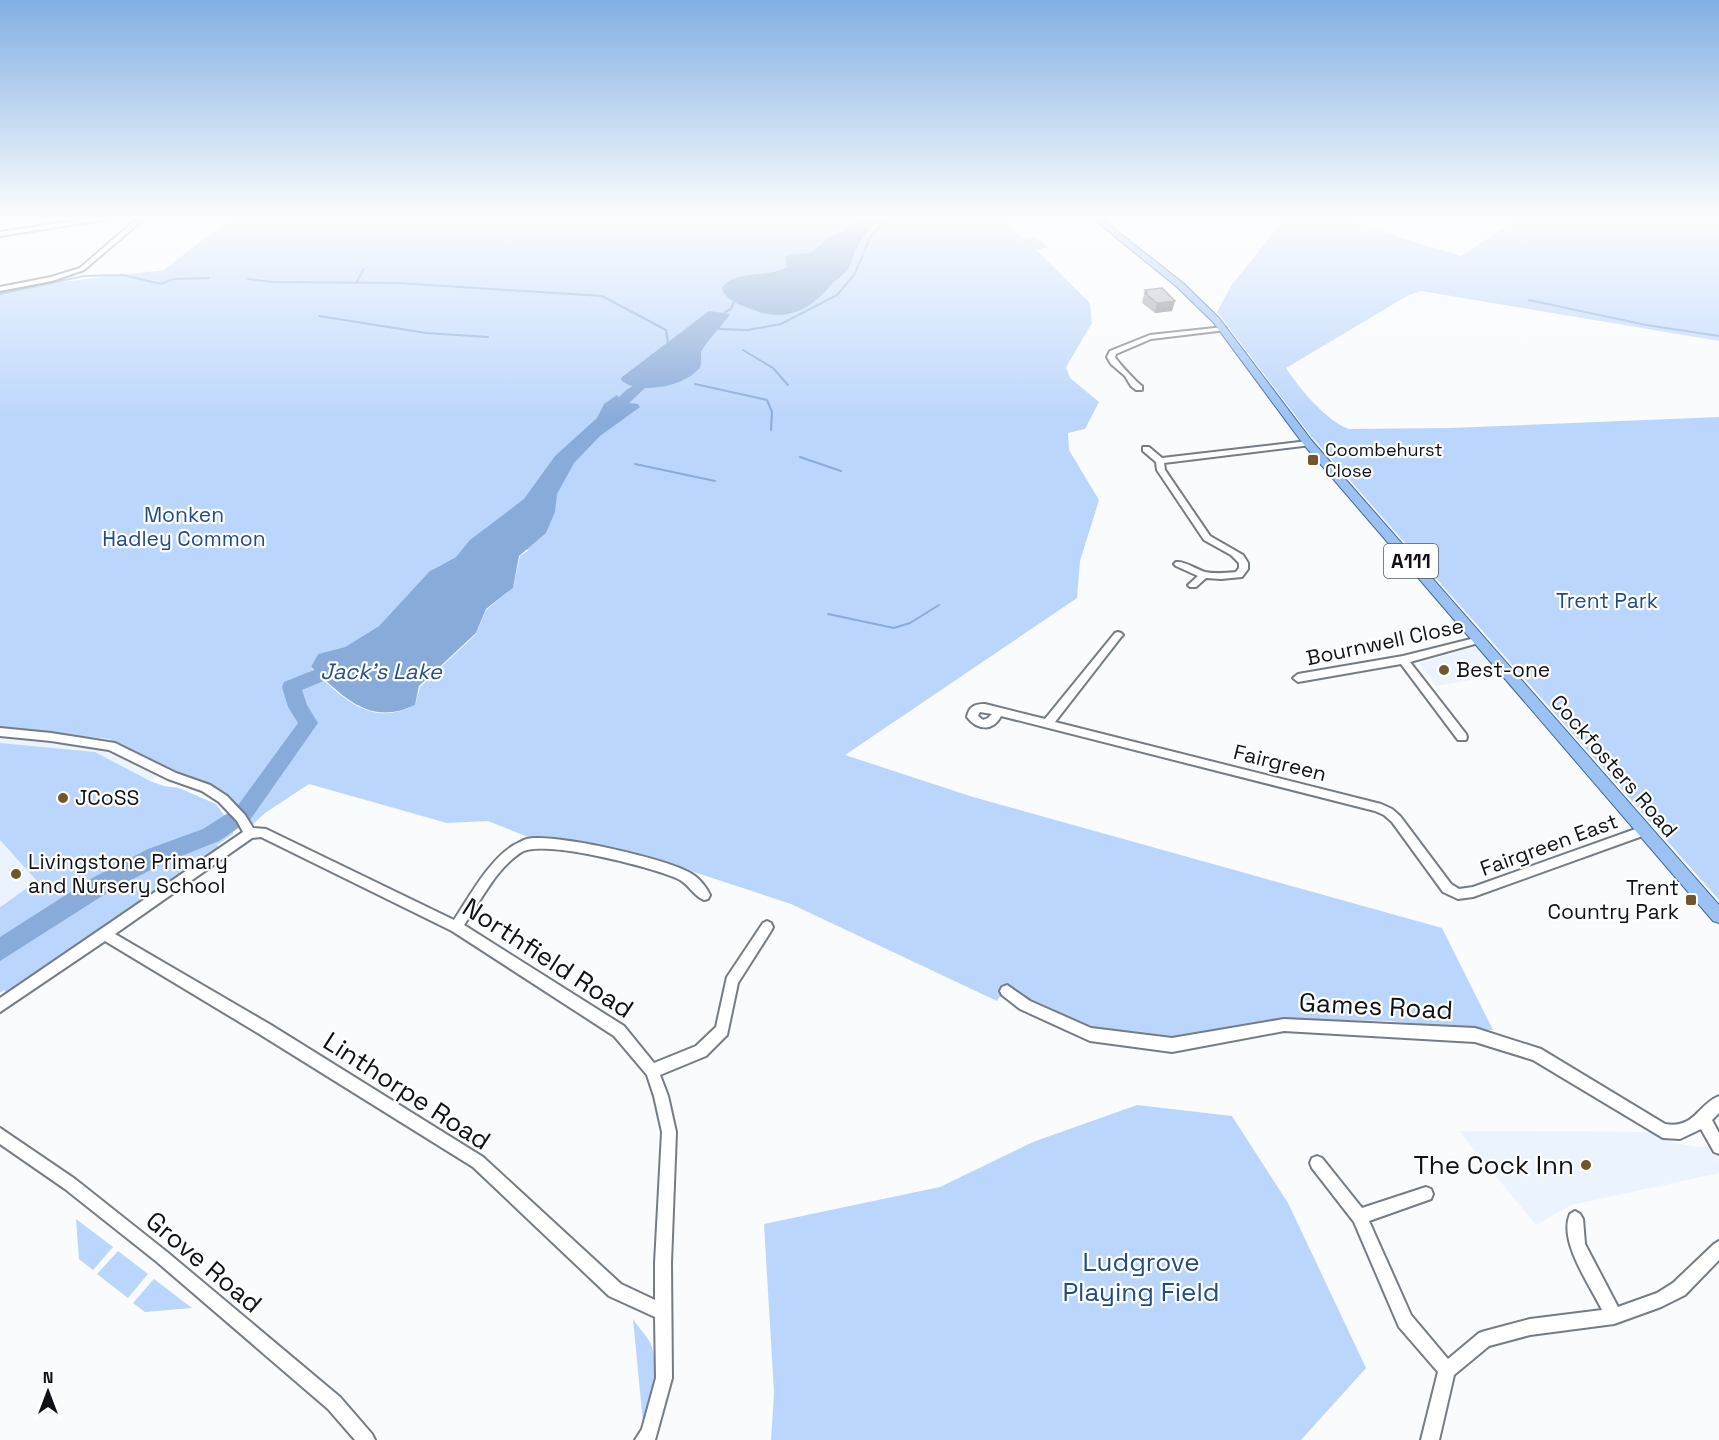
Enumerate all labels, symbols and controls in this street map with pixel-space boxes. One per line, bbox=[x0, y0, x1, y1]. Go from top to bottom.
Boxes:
place label: Coombehurst Close bbox=[1325, 438, 1443, 482]
marker: Coombehurst Close bbox=[1306, 453, 1320, 467]
park label: Monken Hadley Common bbox=[102, 501, 266, 552]
road number: A111 bbox=[1384, 544, 1438, 578]
park label: Trent Park bbox=[1556, 587, 1658, 614]
street label: Bournwell Close bbox=[1304, 612, 1466, 671]
place label: Best-one bbox=[1456, 656, 1550, 683]
water label: Jack's Lake bbox=[320, 657, 443, 685]
marker: Best-one bbox=[1437, 663, 1451, 677]
street label: Cockfosters Road bbox=[1545, 689, 1684, 843]
street label: Fairgreen bbox=[1231, 738, 1329, 787]
place label: JCoSS bbox=[75, 784, 139, 811]
marker: JCoSS bbox=[56, 791, 70, 805]
street label: Fairgreen East bbox=[1476, 807, 1621, 882]
place label: Livingstone Primary and Nursery School bbox=[28, 848, 228, 899]
marker: Livingstone Primary and Nursery School bbox=[9, 867, 23, 881]
place label: Trent Country Park bbox=[1548, 874, 1679, 925]
street label: Northfield Road bbox=[456, 890, 640, 1026]
marker: Trent Country Park bbox=[1684, 893, 1698, 907]
street label: Games Road bbox=[1298, 985, 1454, 1027]
street label: Linthorpe Road bbox=[317, 1024, 497, 1158]
place label: The Cock Inn bbox=[1414, 1148, 1574, 1182]
marker: The Cock Inn bbox=[1579, 1158, 1593, 1172]
street label: Grove Road bbox=[139, 1204, 269, 1320]
park label: Ludgrove Playing Field bbox=[1062, 1245, 1220, 1309]
north arrow bbox=[18, 1362, 78, 1422]
text: N bbox=[43, 1367, 53, 1388]

